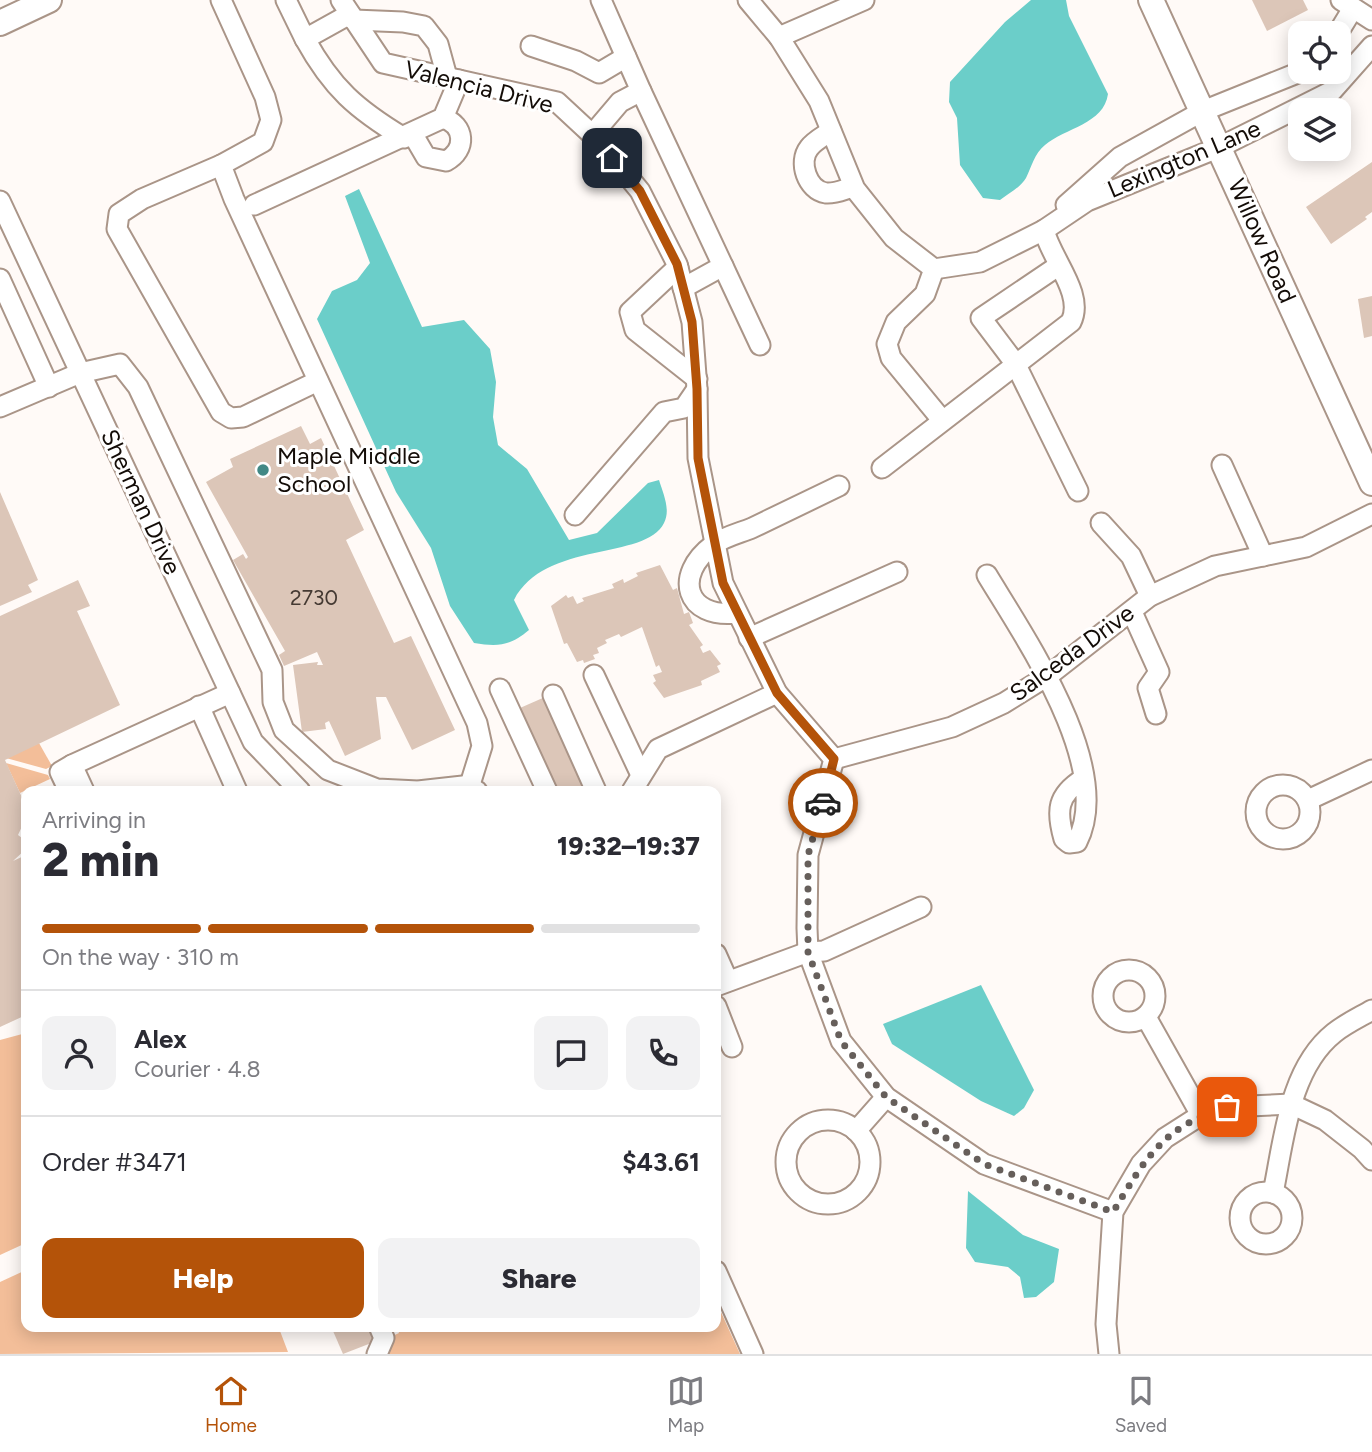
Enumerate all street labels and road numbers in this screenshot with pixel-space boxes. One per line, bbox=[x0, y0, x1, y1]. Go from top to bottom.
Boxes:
street label: Valencia Drive bbox=[402, 54, 556, 119]
street label: Lexington Lane bbox=[1103, 113, 1265, 204]
street label: Willow Road bbox=[1222, 174, 1303, 307]
street label: Sherman Drive bbox=[95, 425, 188, 579]
street label: Salceda Drive bbox=[1004, 598, 1139, 707]

